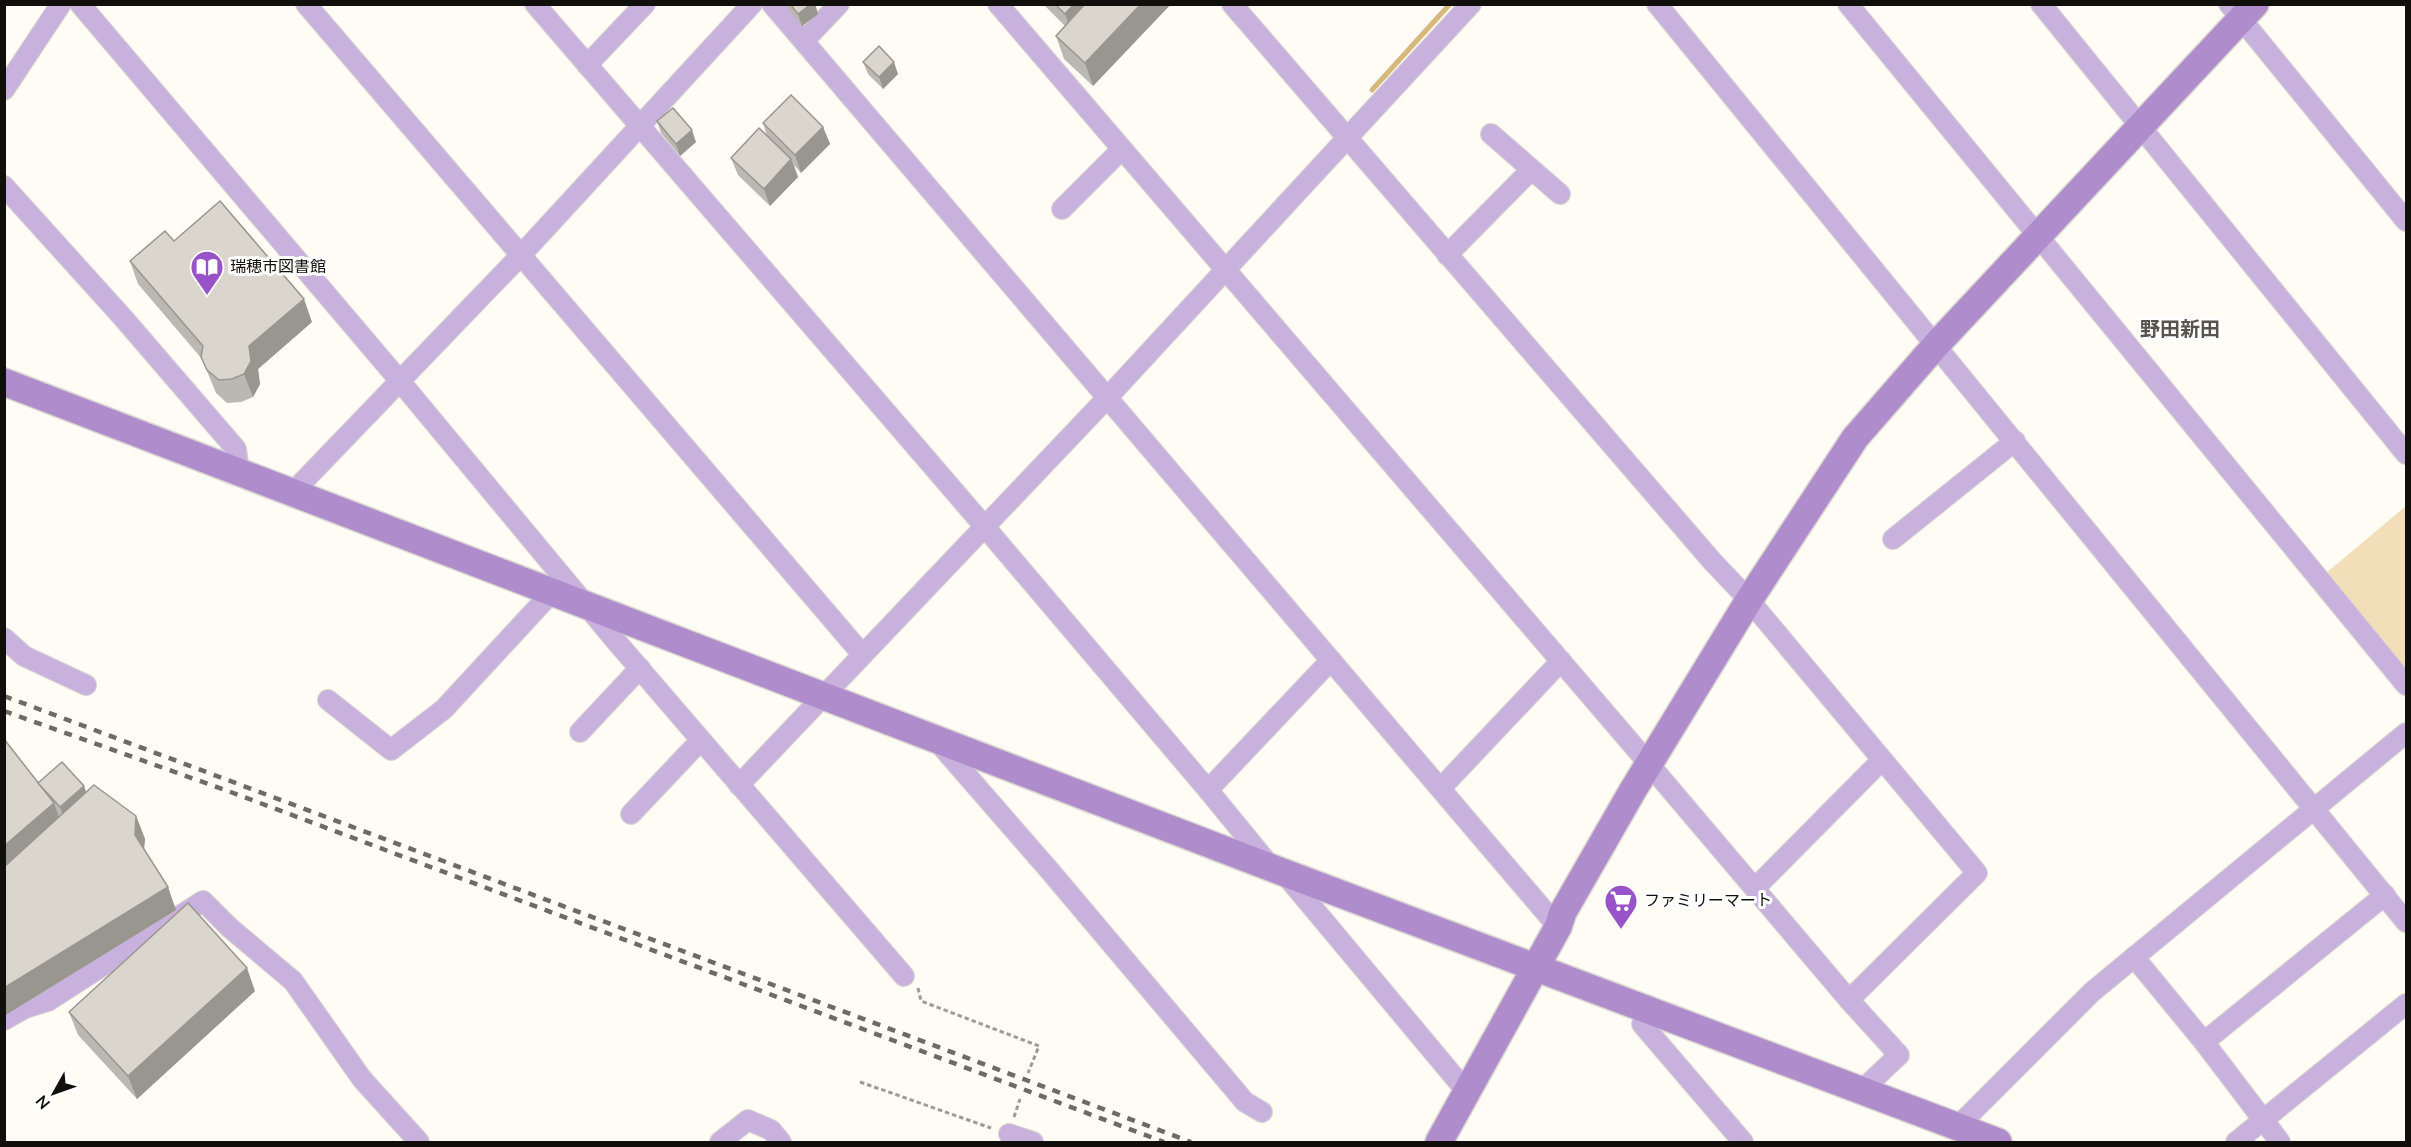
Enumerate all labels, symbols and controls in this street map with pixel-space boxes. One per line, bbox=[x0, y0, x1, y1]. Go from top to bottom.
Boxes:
library icon: 瑞穂市図書館 bbox=[189, 249, 225, 296]
place label: 瑞穂市図書館 bbox=[230, 256, 326, 278]
district label: 野田新田 bbox=[2140, 316, 2220, 343]
supermarket icon: ファミリーマート bbox=[1603, 883, 1639, 930]
place label: ファミリーマート bbox=[1644, 890, 1772, 912]
north arrow bbox=[24, 1063, 84, 1123]
text: N bbox=[31, 1090, 56, 1114]

